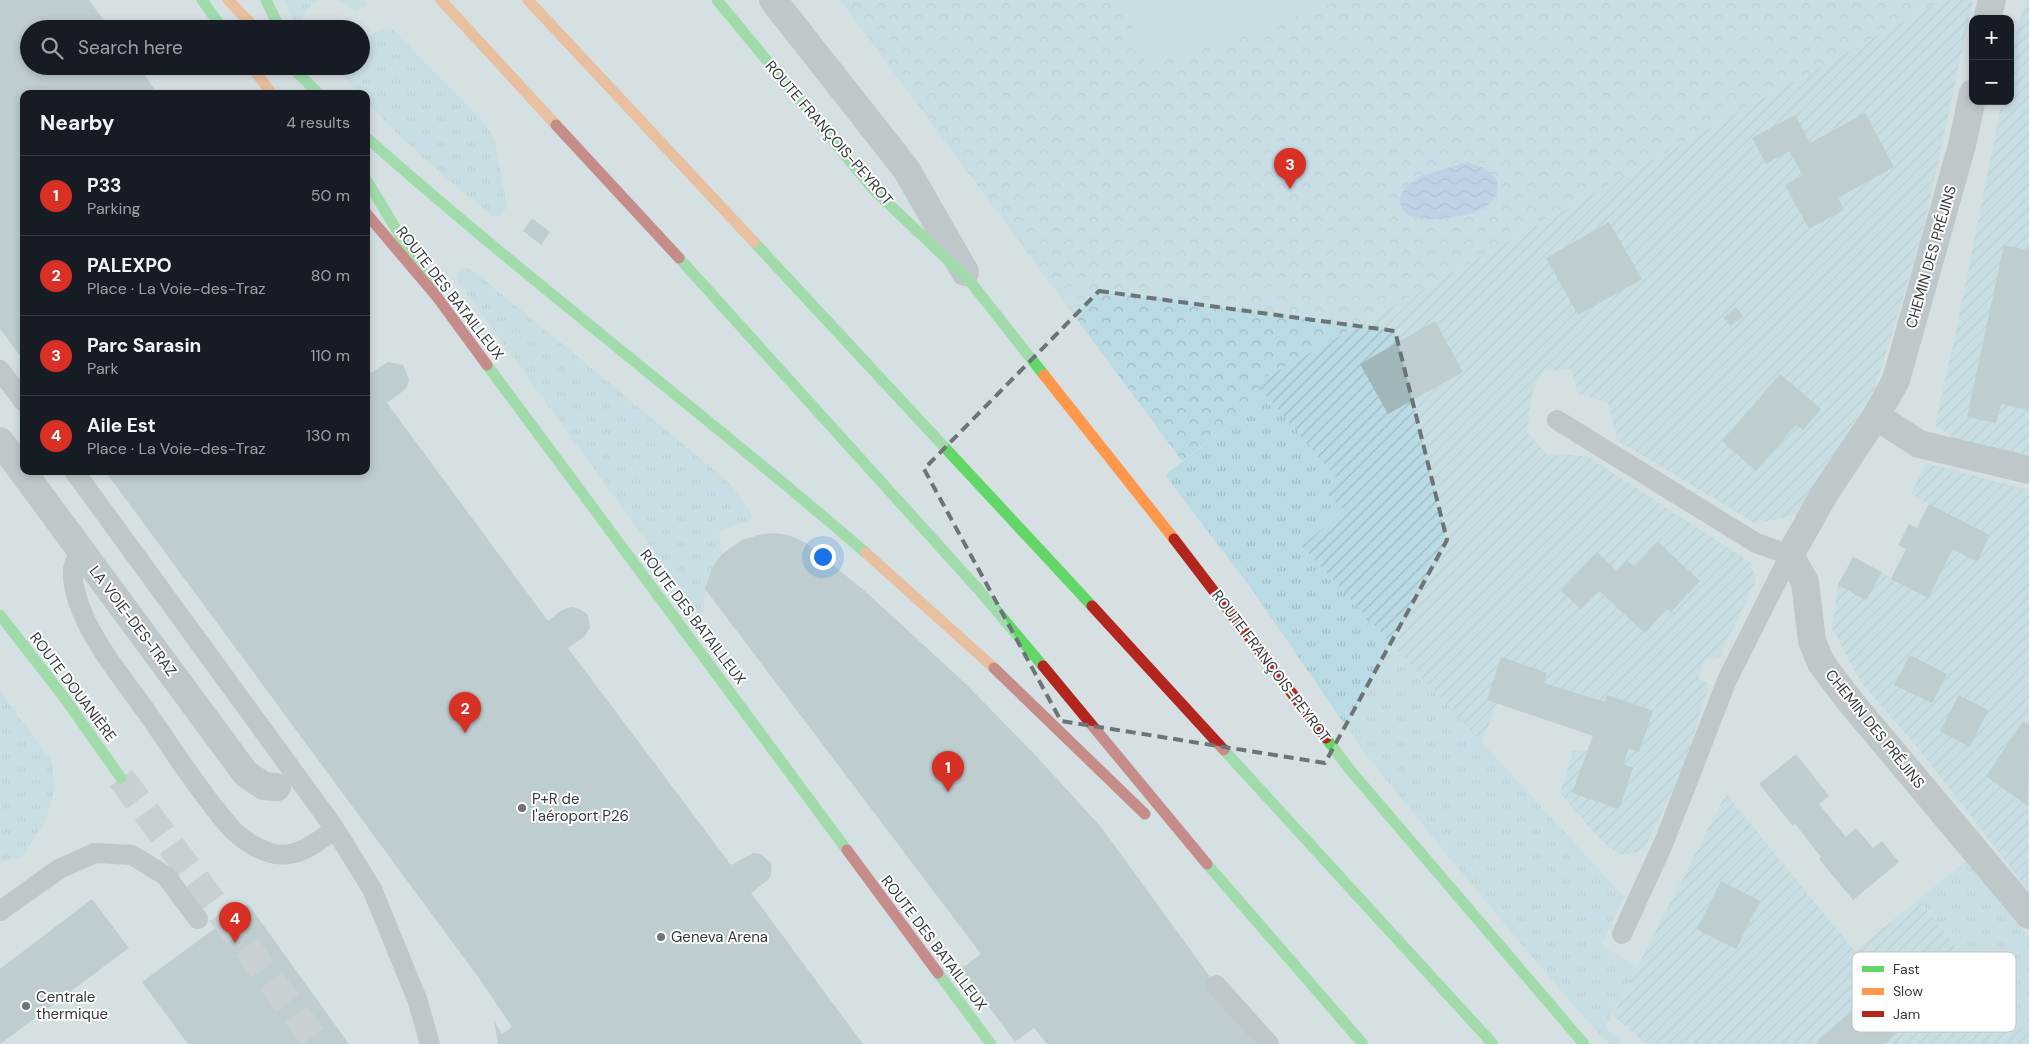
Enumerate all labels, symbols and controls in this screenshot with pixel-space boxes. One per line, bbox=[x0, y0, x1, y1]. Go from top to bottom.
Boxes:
map controls bbox=[1969, 15, 2014, 105]
button: + bbox=[1969, 15, 2014, 60]
search box bbox=[20, 20, 370, 75]
icon: search bbox=[38, 34, 66, 62]
text: Search here bbox=[78, 35, 183, 60]
street label: ROUTE FRANÇOIS-PEYROT bbox=[761, 56, 897, 210]
button: − bbox=[1969, 60, 2014, 105]
text: Nearby bbox=[40, 109, 114, 137]
text: 4 results bbox=[286, 112, 350, 133]
pin: 3 bbox=[1274, 148, 1306, 189]
text: P33 bbox=[87, 173, 122, 198]
street label: CHEMIN DES PRÉJINS bbox=[1901, 183, 1961, 331]
text: 1 bbox=[53, 185, 59, 206]
text: 50 m bbox=[311, 185, 350, 206]
text: Parking bbox=[87, 198, 141, 219]
street label: ROUTE DES BATAILLEUX bbox=[392, 222, 508, 364]
text: PALEXPO bbox=[87, 253, 172, 278]
text: 2 bbox=[51, 265, 61, 286]
text: 80 m bbox=[311, 265, 350, 286]
text: Place · La Voie-des-Traz bbox=[87, 278, 266, 299]
text: Parc Sarasin bbox=[87, 333, 201, 358]
text: 3 bbox=[51, 345, 61, 366]
text: 110 m bbox=[311, 345, 350, 366]
text: Park bbox=[87, 358, 119, 379]
text: Aile Est bbox=[87, 413, 156, 438]
text: 4 bbox=[51, 425, 61, 446]
text: 130 m bbox=[306, 425, 350, 446]
text: Place · La Voie-des-Traz bbox=[87, 438, 266, 459]
your location bbox=[810, 544, 836, 570]
street label: ROUTE DES BATAILLEUX bbox=[636, 545, 750, 689]
street label: LA VOIE-DES-TRAZ bbox=[85, 562, 181, 680]
street label: ROUTE FRANÇOIS-PEYROT bbox=[1207, 586, 1335, 746]
street label: ROUTE DOUANIÈRE bbox=[25, 628, 121, 746]
street label: CHEMIN DES PRÉJINS bbox=[1821, 665, 1929, 793]
pin: 2 bbox=[449, 692, 481, 733]
pin: 1 bbox=[932, 751, 964, 792]
place label: P+R de l'aéroport P26 bbox=[532, 789, 629, 826]
marker: P+R de l'aéroport P26 bbox=[516, 802, 528, 814]
street label: ROUTE DES BATAILLEUX bbox=[877, 871, 991, 1015]
pin: 4 bbox=[219, 902, 251, 943]
place label: Geneva Arena bbox=[671, 927, 768, 947]
marker: Geneva Arena bbox=[655, 931, 667, 943]
legend bbox=[1852, 952, 2016, 1032]
text: Fast bbox=[1893, 960, 1920, 978]
text: Slow bbox=[1893, 982, 1923, 1000]
place label: Centrale thermique bbox=[36, 987, 108, 1024]
marker: Centrale thermique bbox=[20, 1000, 32, 1012]
text: Jam bbox=[1893, 1005, 1920, 1023]

